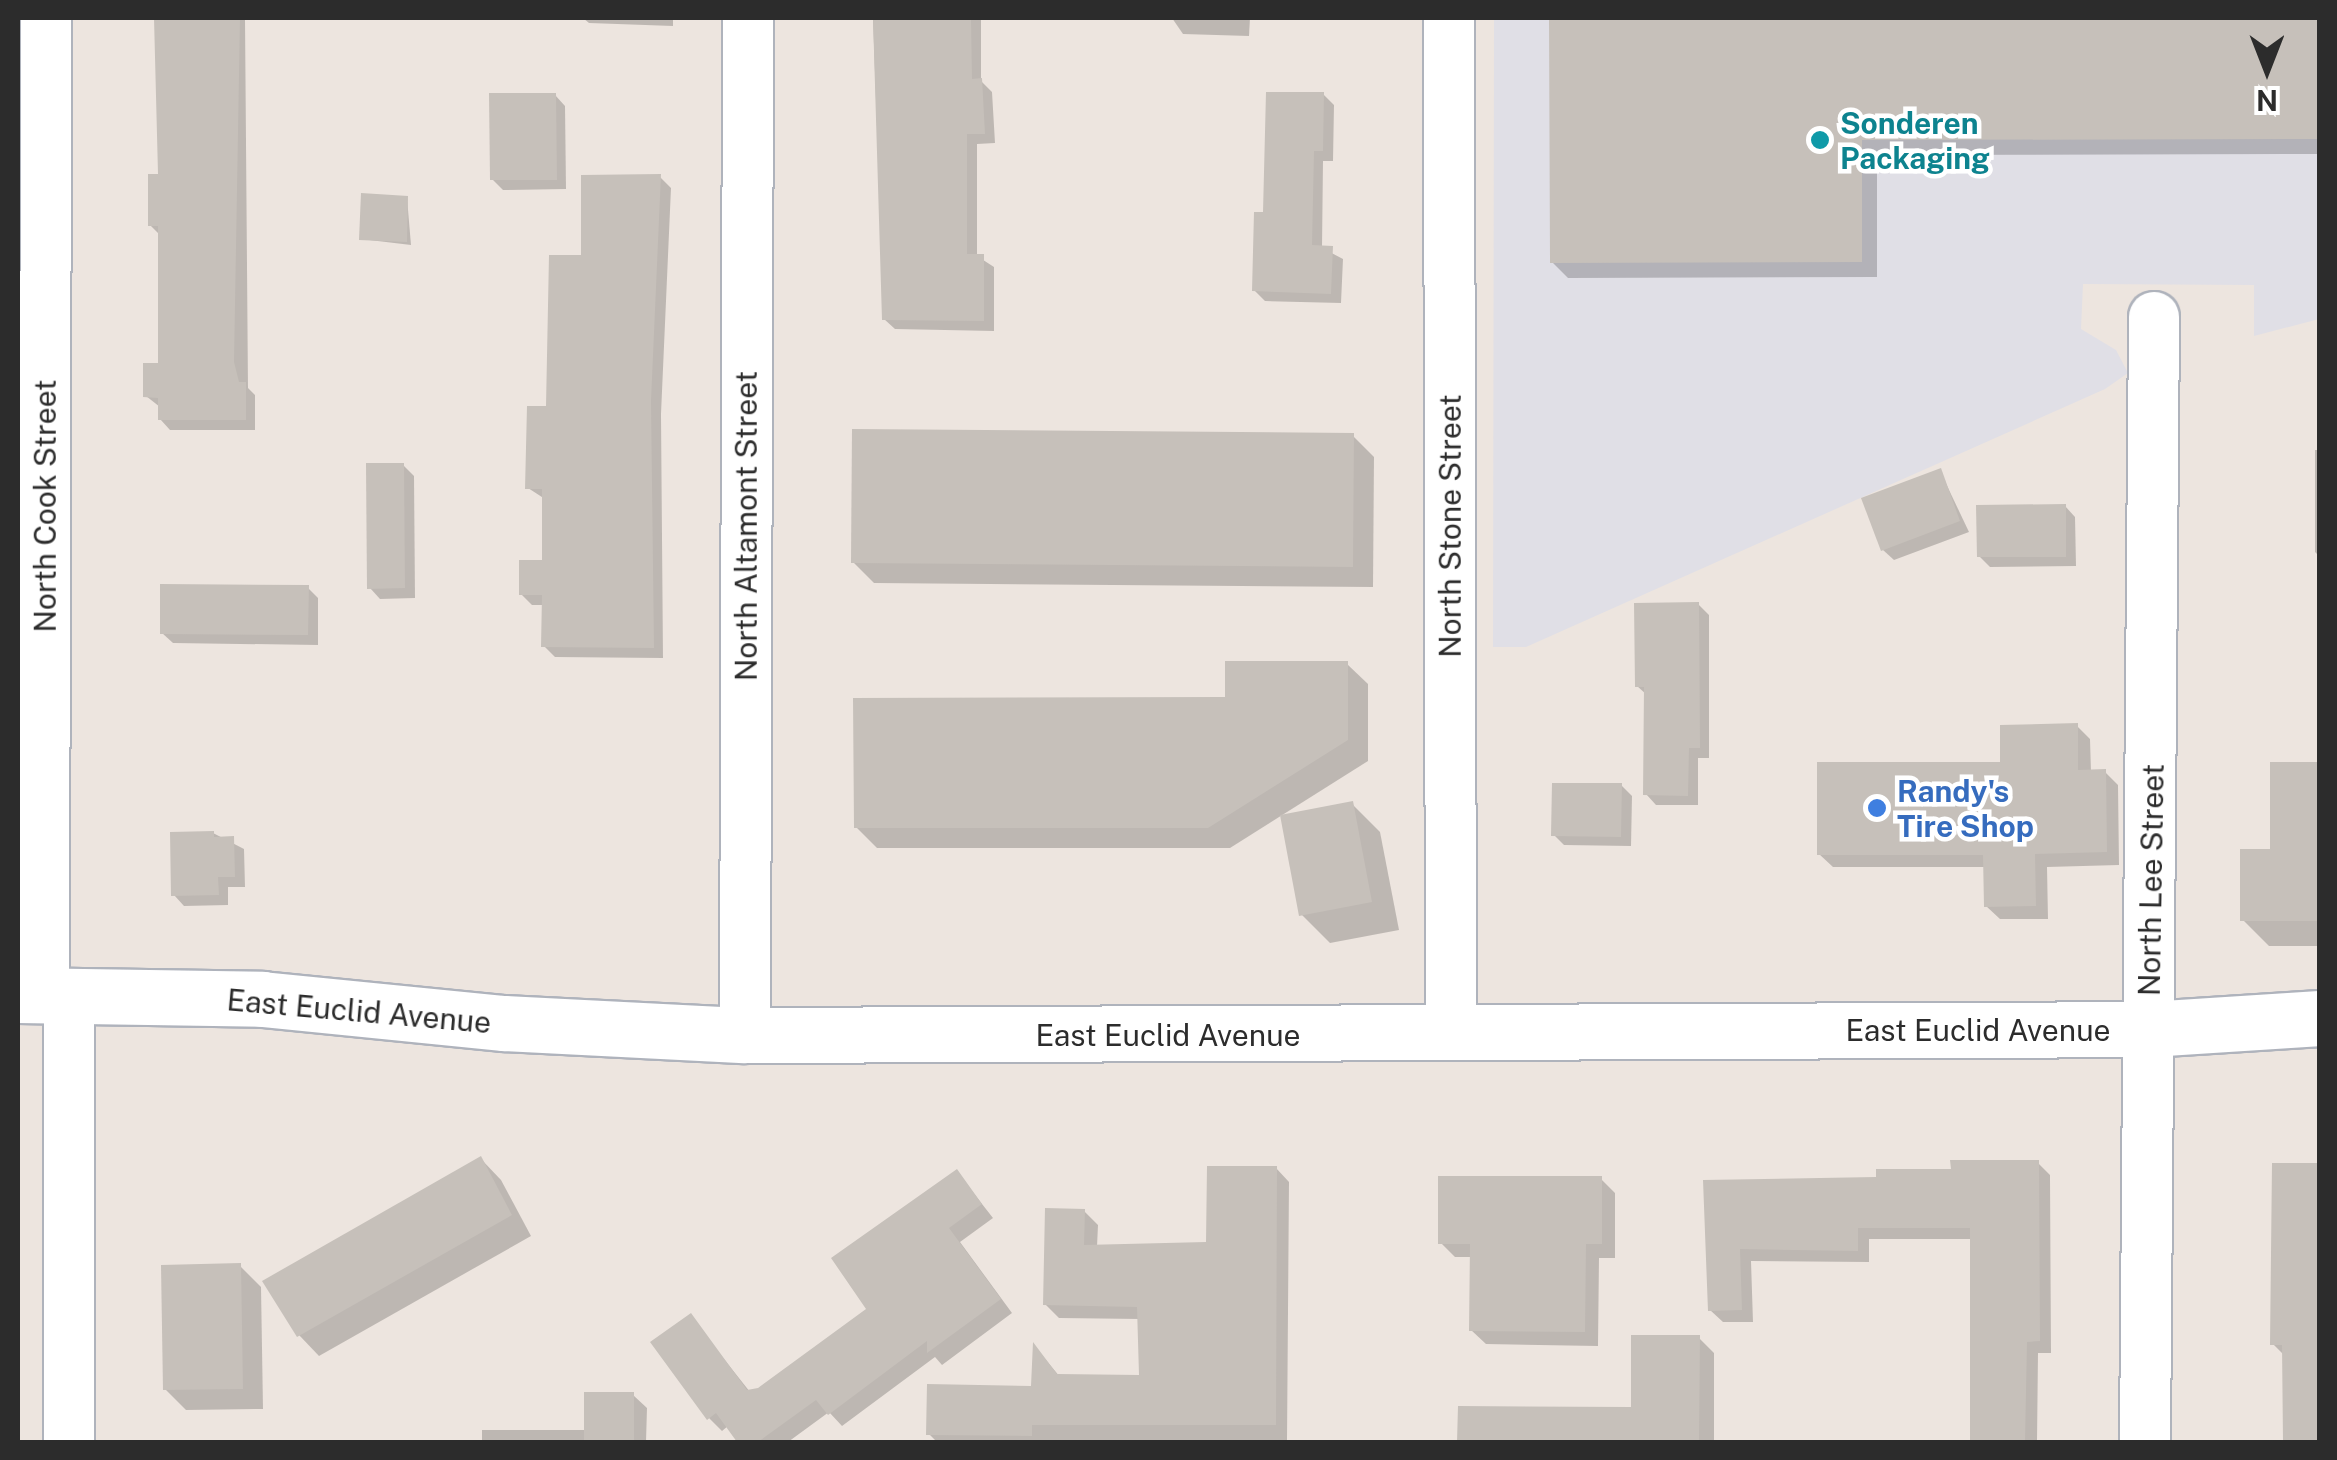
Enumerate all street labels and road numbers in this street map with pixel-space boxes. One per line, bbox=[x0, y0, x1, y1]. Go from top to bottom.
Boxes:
street label: North Altamont Street bbox=[728, 371, 764, 681]
street label: North Cook Street bbox=[27, 379, 63, 633]
street label: North Stone Street bbox=[1432, 394, 1468, 658]
street label: North Lee Street bbox=[2131, 763, 2171, 997]
street label: East Euclid Avenue bbox=[225, 982, 493, 1040]
street label: East Euclid Avenue bbox=[1845, 1012, 2111, 1048]
street label: East Euclid Avenue bbox=[1035, 1017, 1301, 1053]

